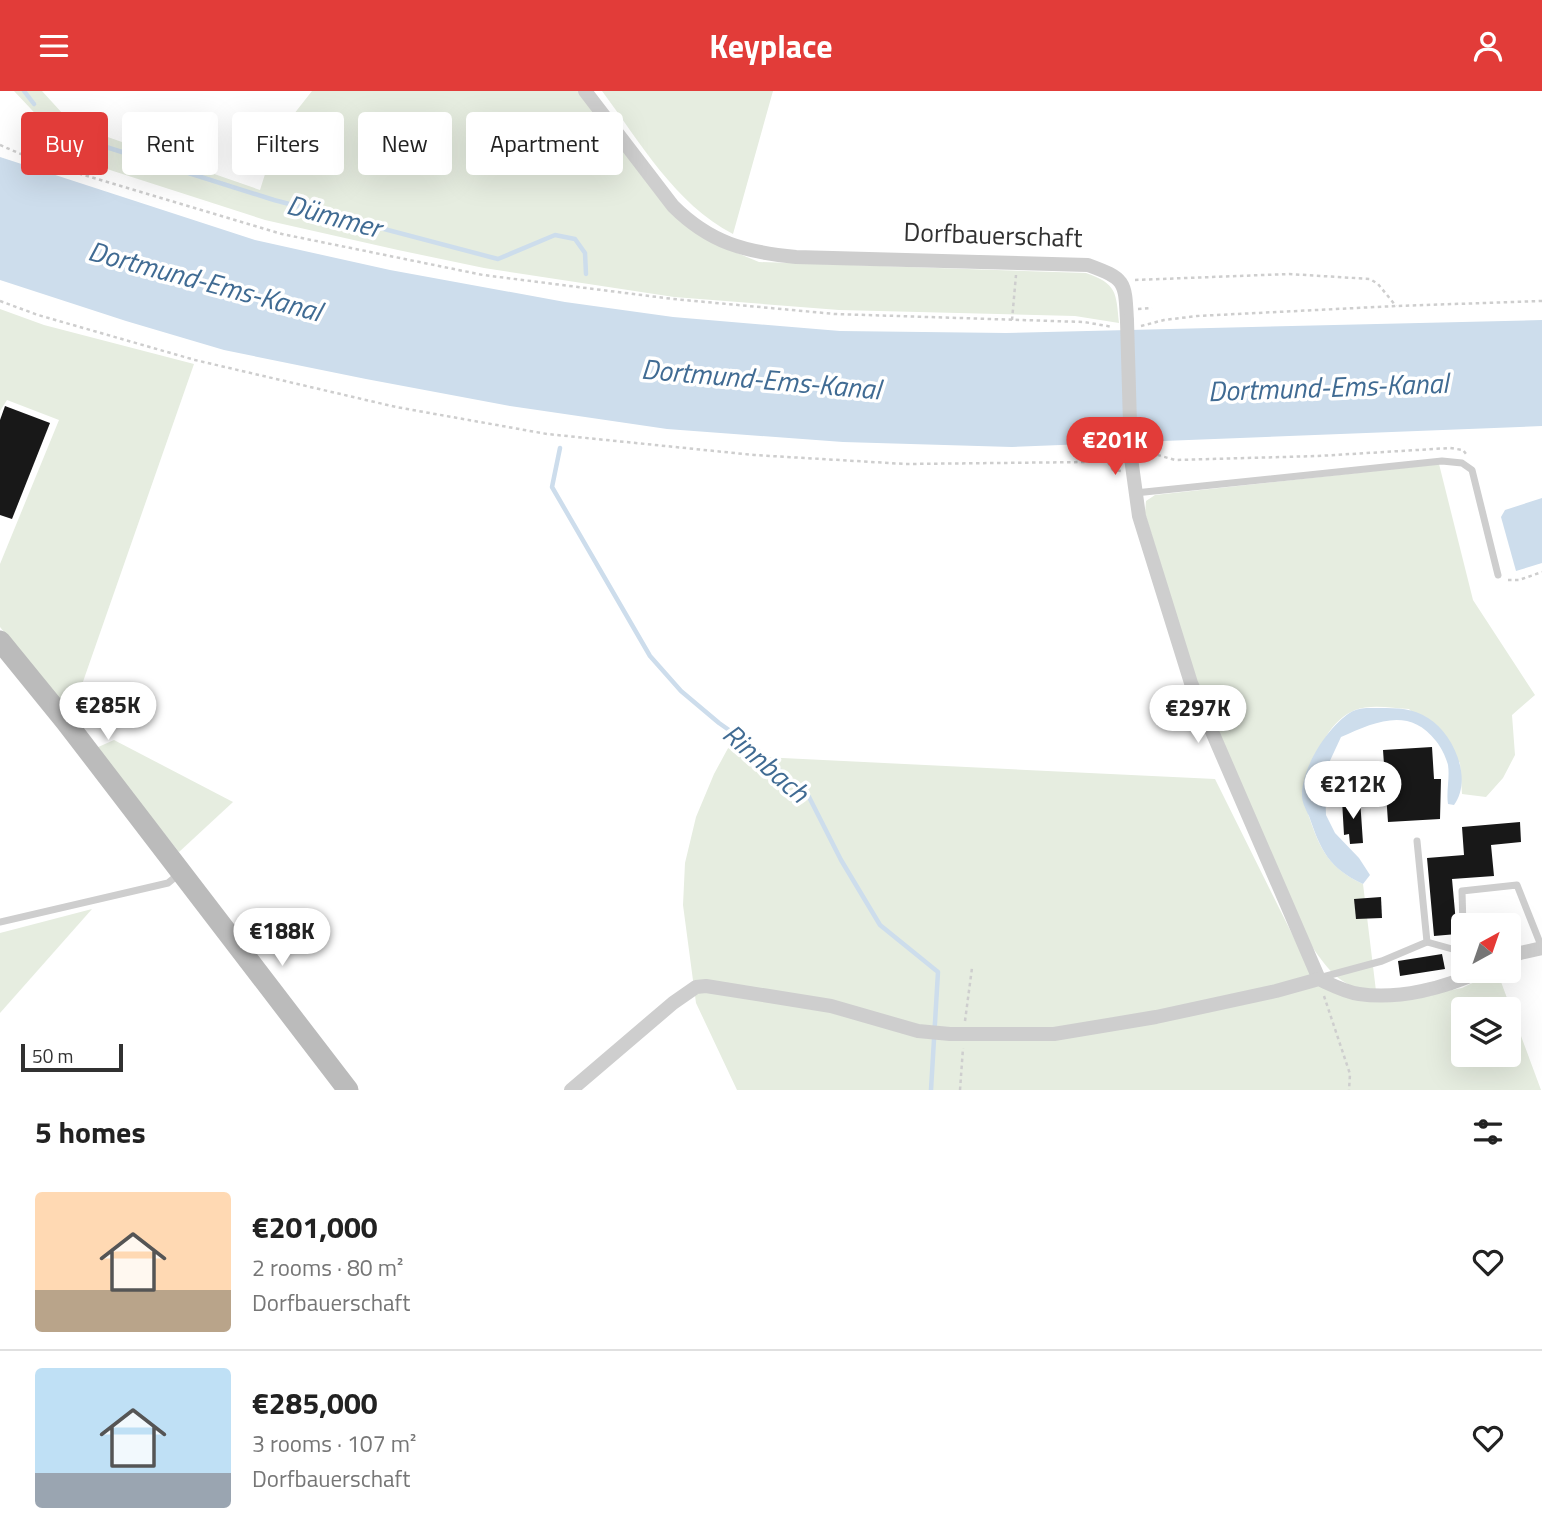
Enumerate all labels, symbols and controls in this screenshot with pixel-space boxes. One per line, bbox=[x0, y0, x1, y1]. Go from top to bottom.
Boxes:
text: Keyplace bbox=[709, 22, 833, 70]
icon: menu bbox=[35, 27, 73, 65]
icon: person bbox=[1469, 27, 1507, 65]
chip: Buy bbox=[21, 112, 108, 175]
chip: Rent bbox=[122, 112, 218, 175]
chip: Filters bbox=[232, 112, 344, 175]
chip: New bbox=[358, 112, 452, 175]
chip: Apartment bbox=[466, 112, 623, 175]
water label: Dümmer bbox=[282, 182, 389, 250]
street label: Dorfbauerschaft bbox=[903, 212, 1083, 257]
water label: Dortmund-Ems-Kanal bbox=[84, 229, 330, 333]
water label: Dortmund-Ems-Kanal bbox=[640, 347, 886, 411]
water label: Dortmund-Ems-Kanal bbox=[1207, 361, 1452, 412]
pin: €201K bbox=[1066, 417, 1164, 477]
text: €201K bbox=[1082, 422, 1148, 457]
pin: €285K bbox=[59, 683, 157, 742]
pin: €297K bbox=[1149, 685, 1247, 745]
text: €285K bbox=[75, 687, 141, 722]
text: €297K bbox=[1165, 690, 1231, 725]
water label: Rinnbach bbox=[713, 713, 820, 813]
pin: €212K bbox=[1304, 761, 1402, 821]
text: €212K bbox=[1320, 766, 1386, 801]
pin: €188K bbox=[233, 909, 331, 968]
text: €188K bbox=[249, 913, 315, 948]
north arrow bbox=[1451, 913, 1521, 983]
map controls bbox=[1451, 913, 1521, 1067]
button: layers bbox=[1451, 997, 1521, 1067]
scale bar bbox=[21, 1041, 122, 1073]
text: 50 m bbox=[32, 1041, 73, 1070]
text: 5 homes bbox=[35, 1109, 146, 1155]
icon: filters bbox=[1469, 1113, 1507, 1151]
text: €201,000 bbox=[252, 1204, 378, 1250]
icon: home bbox=[91, 1220, 175, 1304]
icon: heart bbox=[1469, 1243, 1507, 1281]
text: 2 rooms · 80 m² bbox=[252, 1250, 403, 1285]
text: Dorfbauerschaft bbox=[252, 1285, 410, 1320]
text: €285,000 bbox=[252, 1380, 378, 1426]
icon: home bbox=[91, 1396, 175, 1480]
icon: heart bbox=[1469, 1419, 1507, 1457]
text: 3 rooms · 107 m² bbox=[252, 1426, 416, 1461]
text: Dorfbauerschaft bbox=[252, 1461, 410, 1496]

